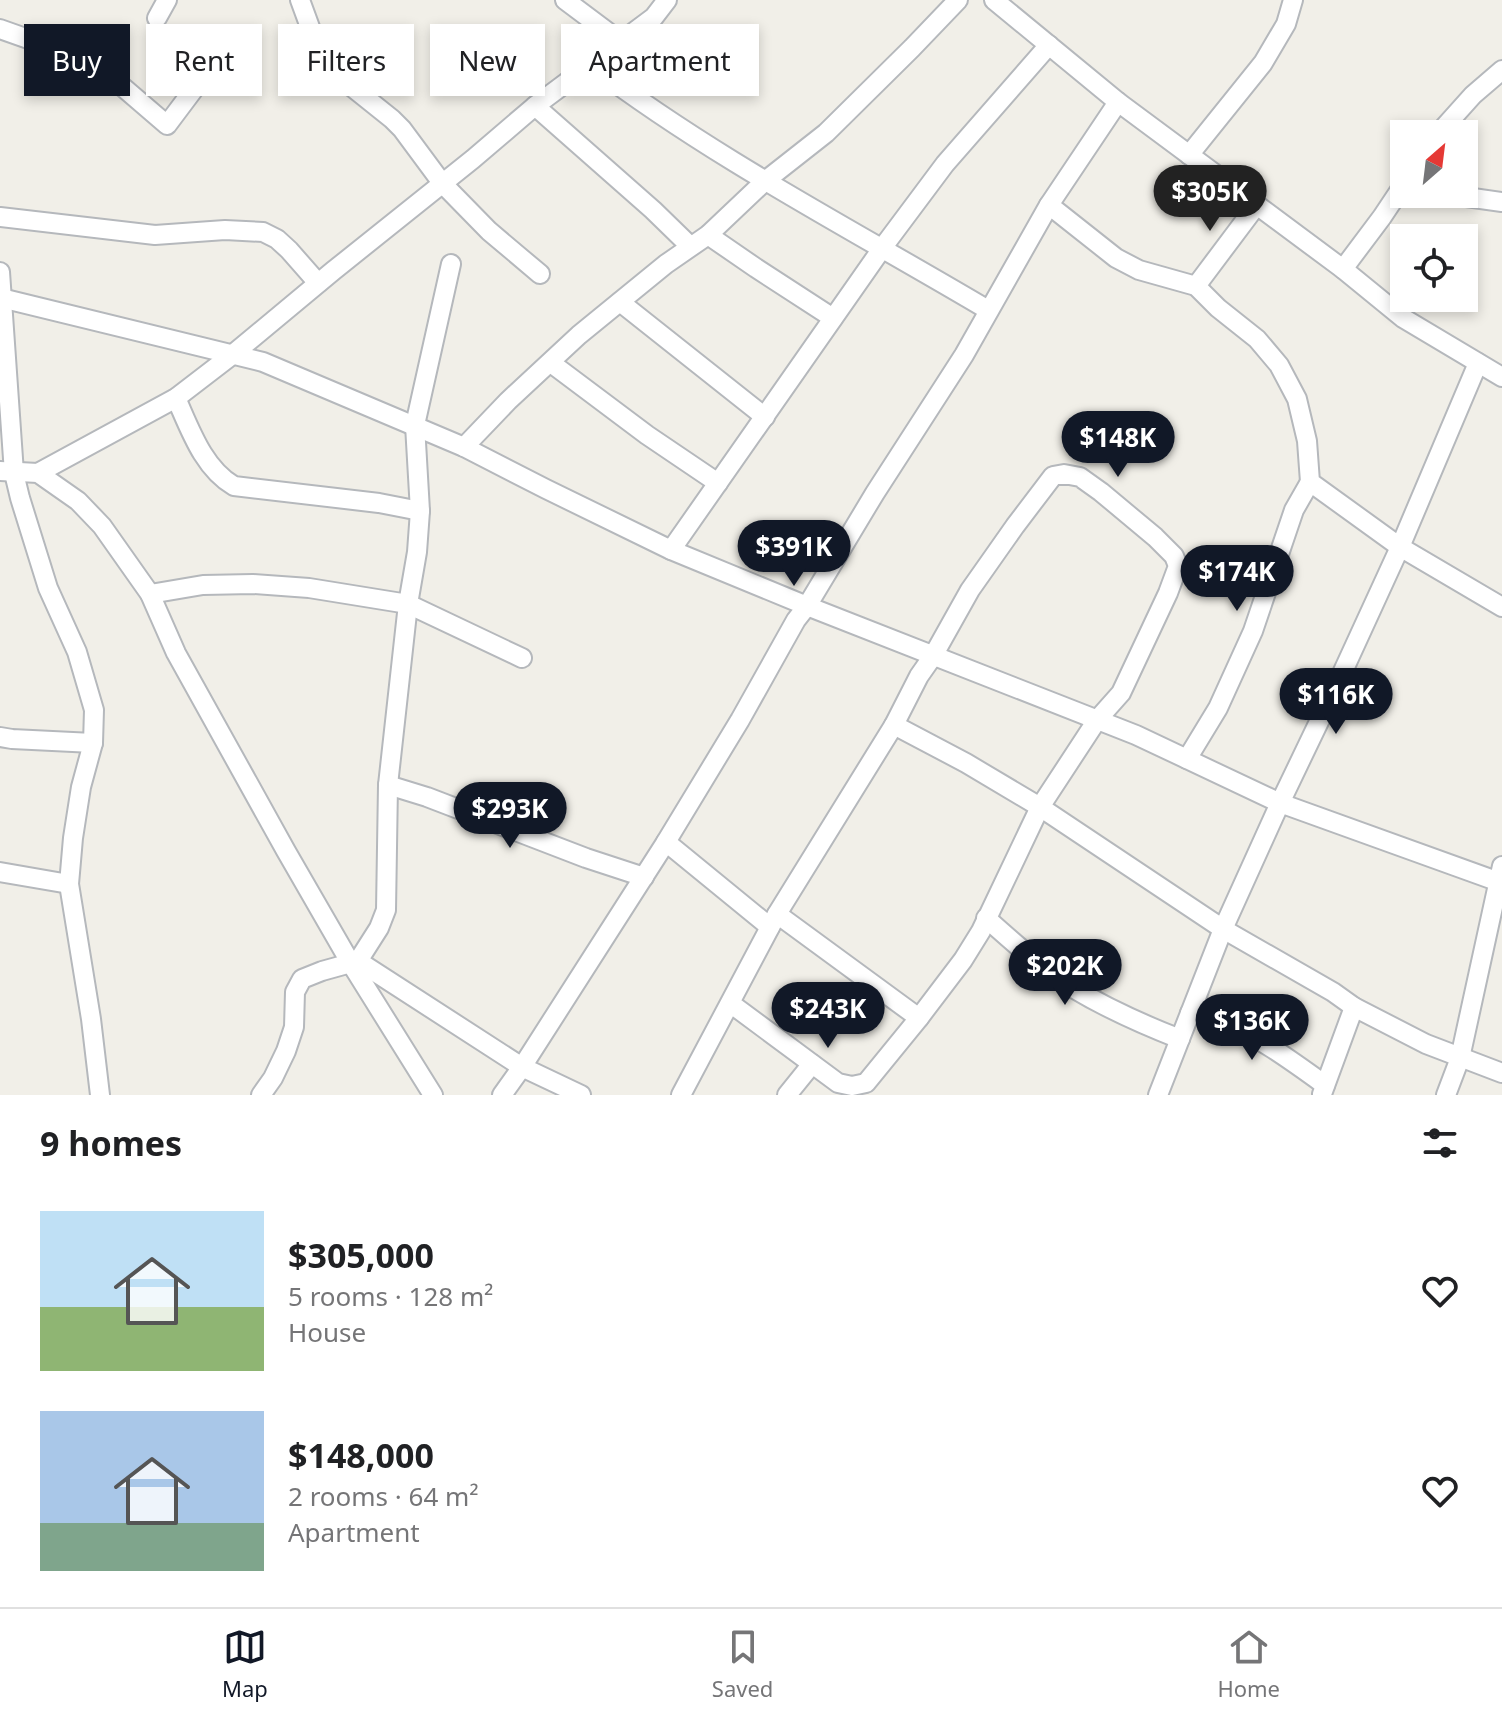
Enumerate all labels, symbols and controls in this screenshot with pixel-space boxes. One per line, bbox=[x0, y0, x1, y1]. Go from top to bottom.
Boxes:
chip: Buy bbox=[24, 24, 130, 96]
chip: Rent bbox=[146, 24, 262, 96]
chip: Filters bbox=[278, 24, 414, 96]
chip: New bbox=[430, 24, 545, 96]
chip: Apartment bbox=[561, 24, 759, 96]
north arrow bbox=[1390, 120, 1478, 208]
map controls bbox=[1390, 120, 1478, 312]
pin: $305K bbox=[1154, 165, 1266, 233]
text: $305K bbox=[1172, 173, 1248, 209]
button: locate bbox=[1390, 224, 1478, 312]
pin: $148K bbox=[1062, 411, 1174, 479]
text: $148K bbox=[1080, 419, 1156, 455]
pin: $391K bbox=[738, 520, 850, 588]
text: $391K bbox=[756, 528, 832, 564]
pin: $174K bbox=[1181, 545, 1293, 613]
text: $174K bbox=[1199, 553, 1275, 589]
pin: $116K bbox=[1280, 668, 1392, 736]
text: $116K bbox=[1298, 676, 1374, 712]
pin: $293K bbox=[454, 782, 566, 850]
text: $293K bbox=[472, 790, 548, 826]
pin: $202K bbox=[1009, 939, 1121, 1007]
text: $202K bbox=[1027, 947, 1103, 983]
pin: $243K bbox=[772, 982, 884, 1050]
text: $243K bbox=[790, 990, 866, 1026]
pin: $136K bbox=[1196, 994, 1308, 1062]
text: $136K bbox=[1214, 1002, 1290, 1038]
text: 9 homes bbox=[40, 1120, 182, 1166]
icon: filters bbox=[1418, 1121, 1462, 1165]
text: $305,000 bbox=[288, 1232, 434, 1278]
icon: home bbox=[104, 1243, 200, 1339]
icon: heart bbox=[1418, 1269, 1462, 1313]
text: 5 rooms · 128 m² bbox=[288, 1278, 493, 1314]
text: House bbox=[288, 1314, 366, 1350]
text: $148,000 bbox=[288, 1432, 434, 1478]
icon: home bbox=[104, 1443, 200, 1539]
icon: heart bbox=[1418, 1469, 1462, 1513]
text: 2 rooms · 64 m² bbox=[288, 1478, 478, 1514]
text: Apartment bbox=[288, 1514, 420, 1550]
tab: Map bbox=[222, 1625, 268, 1703]
tab: Saved bbox=[712, 1625, 773, 1703]
tab: Home bbox=[1217, 1625, 1280, 1703]

